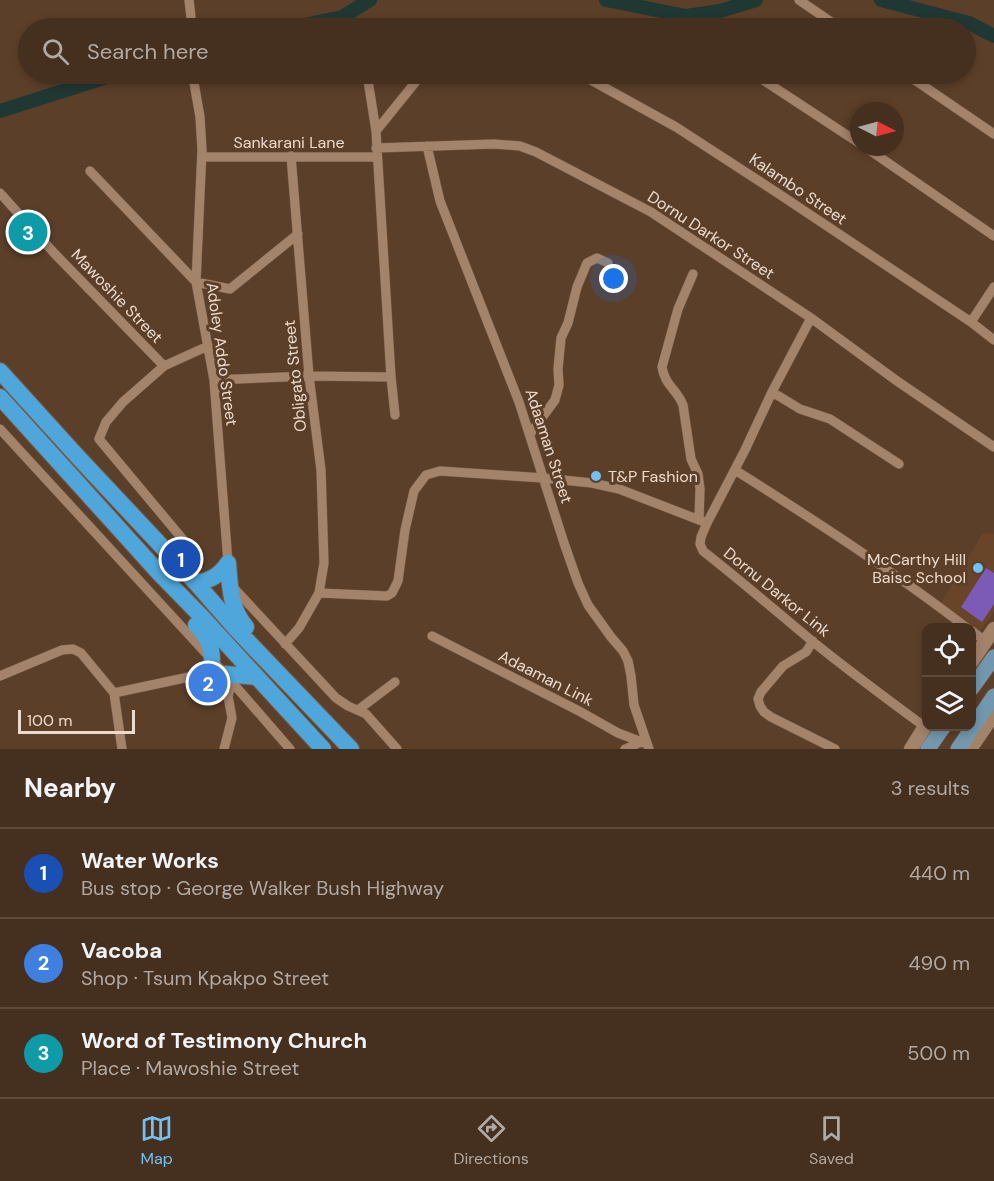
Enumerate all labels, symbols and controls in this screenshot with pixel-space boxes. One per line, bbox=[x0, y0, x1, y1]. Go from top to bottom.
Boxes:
search box bbox=[18, 18, 976, 84]
icon: search bbox=[39, 35, 72, 68]
text: Search here bbox=[87, 37, 208, 66]
north arrow bbox=[850, 102, 904, 156]
street label: Sankarani Lane bbox=[233, 132, 345, 153]
street label: Kalambo Street bbox=[745, 149, 851, 229]
street label: Dornu Darkor Street bbox=[644, 186, 778, 284]
pin: 3 bbox=[9, 210, 48, 254]
street label: Mawoshie Street bbox=[67, 244, 167, 348]
your location bbox=[599, 264, 628, 293]
street label: Adoley Addo Street bbox=[202, 281, 242, 427]
street label: Obligato Street bbox=[279, 319, 311, 433]
street label: Adaaman Street bbox=[521, 386, 577, 506]
place label: T&P Fashion bbox=[608, 466, 698, 487]
marker: T&P Fashion bbox=[589, 469, 603, 483]
pin: 1 bbox=[162, 536, 201, 582]
street label: Dornu Darkor Link bbox=[719, 543, 835, 641]
place label: McCarthy Hill Baisc School bbox=[867, 549, 966, 588]
marker: McCarthy Hill Baisc School bbox=[971, 561, 985, 575]
map controls bbox=[922, 623, 976, 731]
button: locate bbox=[922, 623, 976, 677]
street label: Adaaman Link bbox=[495, 645, 597, 711]
pin: 2 bbox=[188, 660, 228, 706]
button: layers bbox=[922, 677, 976, 731]
scale bar bbox=[18, 707, 135, 734]
text: 100 m bbox=[27, 710, 72, 731]
text: Nearby bbox=[24, 771, 116, 805]
text: 3 results bbox=[891, 775, 970, 801]
text: Water Works bbox=[81, 846, 219, 875]
text: 1 bbox=[40, 860, 47, 886]
text: 440 m bbox=[909, 860, 970, 886]
text: Bus stop · George Walker Bush Highway bbox=[81, 875, 444, 901]
text: Vacoba bbox=[81, 936, 162, 965]
text: 2 bbox=[38, 950, 49, 976]
text: 490 m bbox=[908, 950, 970, 976]
text: Shop · Tsum Kpakpo Street bbox=[81, 965, 329, 991]
text: Word of Testimony Church bbox=[81, 1026, 367, 1055]
text: 3 bbox=[37, 1040, 50, 1066]
text: 500 m bbox=[907, 1040, 970, 1066]
text: Place · Mawoshie Street bbox=[81, 1055, 299, 1081]
tab: Map bbox=[140, 1112, 173, 1169]
tab: Directions bbox=[453, 1112, 529, 1169]
tab: Saved bbox=[809, 1112, 854, 1169]

